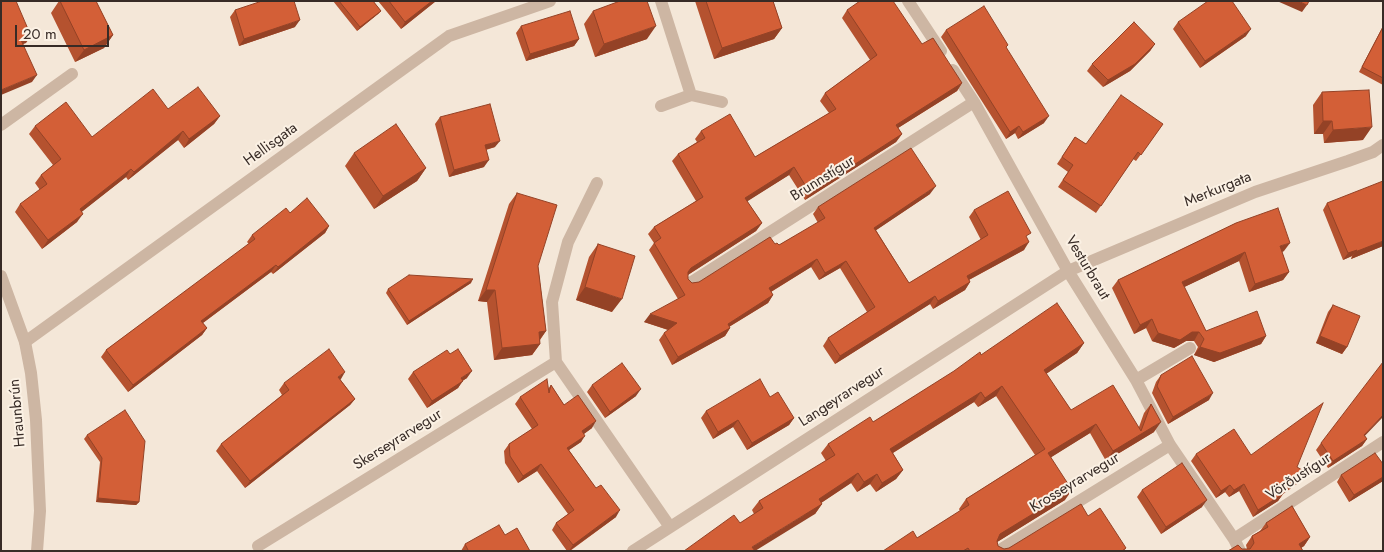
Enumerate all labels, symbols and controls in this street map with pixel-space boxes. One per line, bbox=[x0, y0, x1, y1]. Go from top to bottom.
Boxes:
scale bar bbox=[18, 15, 111, 47]
text: 20 m bbox=[23, 23, 57, 45]
street label: Hellisgata bbox=[241, 120, 301, 170]
street label: Brunnstígur bbox=[788, 152, 858, 206]
street label: Merkurgata bbox=[1182, 168, 1254, 212]
street label: Vesturbraut bbox=[1061, 233, 1113, 303]
street label: Langeyrarvegur bbox=[796, 363, 888, 431]
street label: Hraunbrún bbox=[6, 378, 30, 448]
street label: Skerseyrarvegur bbox=[350, 406, 446, 474]
street label: Krosseyrarvegur bbox=[1027, 449, 1123, 517]
street label: Vörðustígur bbox=[1263, 449, 1335, 505]

